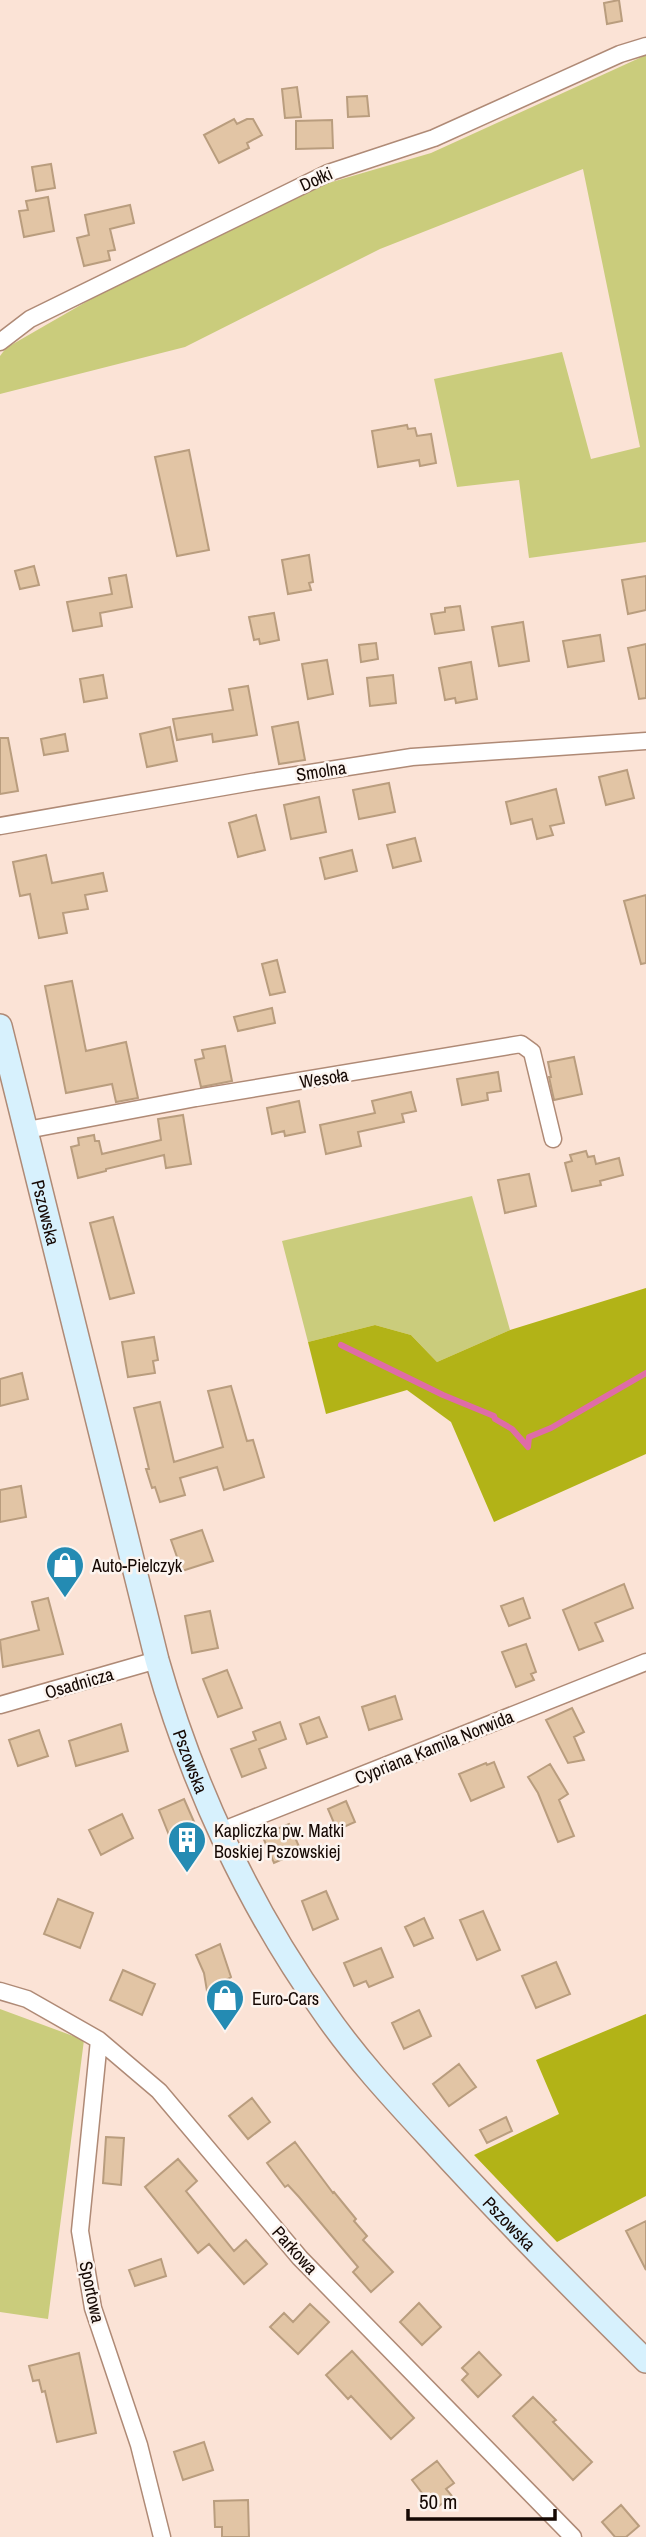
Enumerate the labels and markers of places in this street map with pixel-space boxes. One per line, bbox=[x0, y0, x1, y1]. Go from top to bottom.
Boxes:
shop icon: Auto-Pielczyk bbox=[44, 1544, 86, 1599]
place label: Auto-Pielczyk bbox=[91, 1553, 183, 1578]
place label: Kapliczka pw. Matki Boskiej Pszowskiej bbox=[214, 1818, 344, 1864]
building icon: Kapliczka pw. Matki Boskiej Pszowskiej bbox=[166, 1819, 208, 1874]
shop icon: Euro-Cars bbox=[204, 1977, 246, 2032]
place label: Euro-Cars bbox=[252, 1986, 319, 2011]

